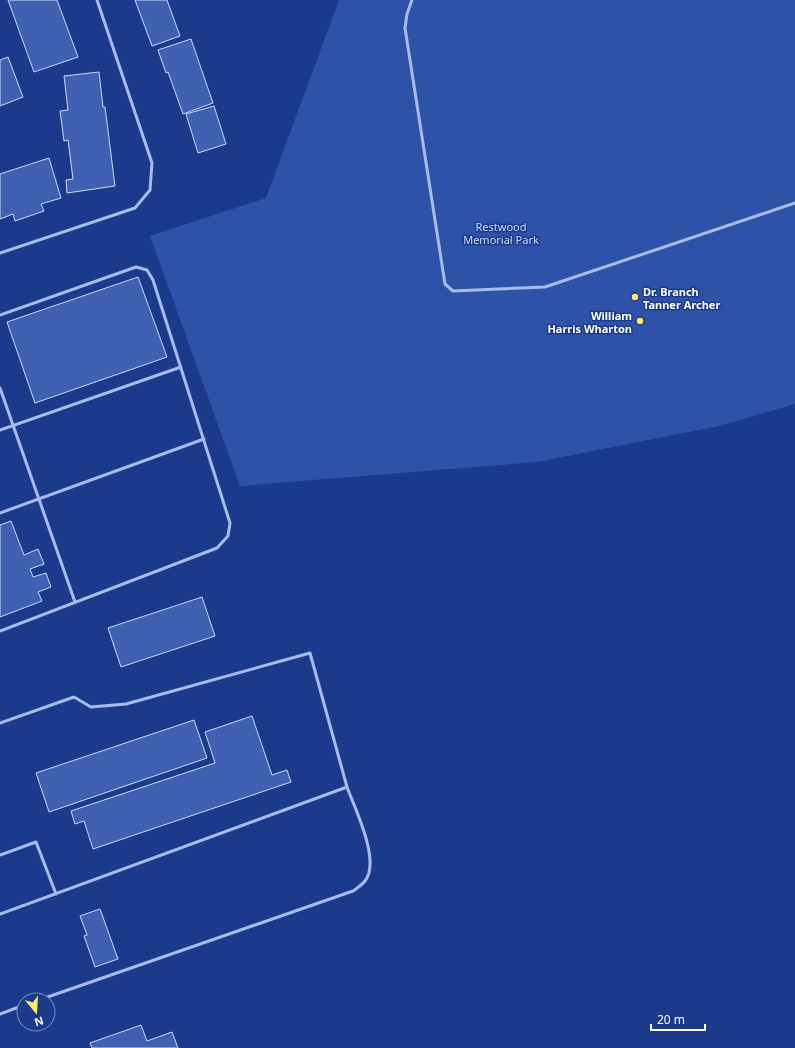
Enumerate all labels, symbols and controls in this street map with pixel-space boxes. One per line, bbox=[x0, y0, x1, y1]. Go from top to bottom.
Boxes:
park label: Restwood Memorial Park bbox=[463, 219, 539, 247]
place label: Dr. Branch Tanner Archer bbox=[643, 284, 720, 312]
marker: Dr. Branch Tanner Archer bbox=[630, 292, 640, 302]
place label: William Harris Wharton bbox=[547, 308, 632, 336]
marker: William Harris Wharton bbox=[635, 316, 645, 326]
north arrow bbox=[16, 992, 56, 1032]
scale bar bbox=[651, 1006, 705, 1032]
text: 20 m bbox=[657, 1011, 685, 1028]
text: N bbox=[33, 1013, 46, 1031]

